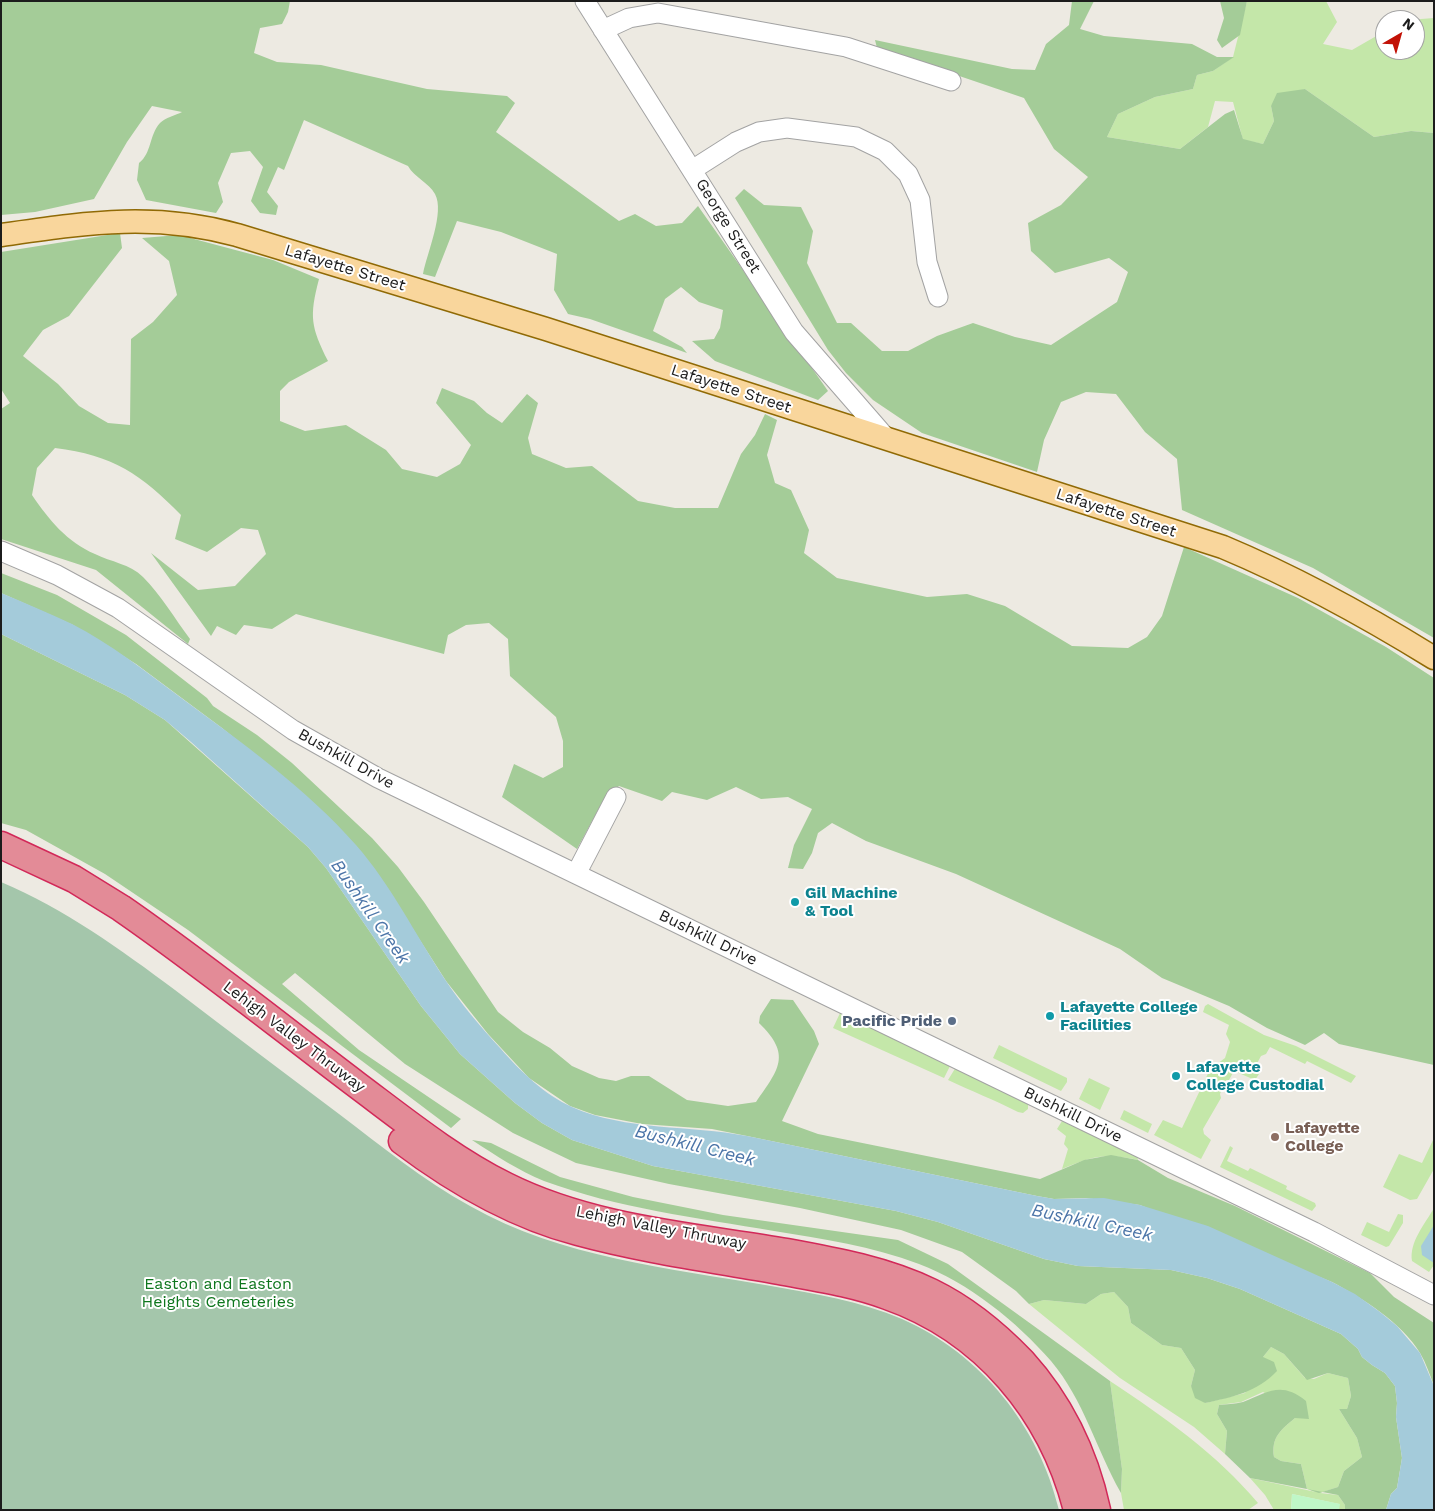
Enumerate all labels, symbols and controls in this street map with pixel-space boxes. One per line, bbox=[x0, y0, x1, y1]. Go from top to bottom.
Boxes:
north arrow bbox=[1375, 10, 1425, 60]
text: N bbox=[1400, 14, 1418, 33]
street label: George Street bbox=[691, 175, 765, 277]
street label: Lafayette Street bbox=[282, 240, 408, 296]
street label: Lafayette Street bbox=[668, 360, 794, 418]
street label: Lafayette Street bbox=[1053, 484, 1179, 542]
street label: Bushkill Drive bbox=[295, 725, 397, 793]
water label: Bushkill Creek bbox=[326, 855, 414, 969]
place label: Gil Machine & Tool bbox=[805, 883, 898, 921]
marker: Gil Machine & Tool bbox=[789, 896, 801, 908]
street label: Bushkill Drive bbox=[656, 906, 760, 970]
street label: Lehigh Valley Thruway bbox=[219, 977, 369, 1097]
place label: Lafayette College Facilities bbox=[1060, 997, 1198, 1035]
marker: Lafayette College Facilities bbox=[1044, 1010, 1056, 1022]
place label: Pacific Pride bbox=[842, 1011, 942, 1031]
marker: Pacific Pride bbox=[946, 1015, 958, 1027]
place label: Lafayette College Custodial bbox=[1186, 1057, 1324, 1095]
marker: Lafayette College Custodial bbox=[1170, 1070, 1182, 1082]
street label: Bushkill Drive bbox=[1021, 1083, 1125, 1147]
place label: Lafayette College bbox=[1285, 1118, 1360, 1156]
water label: Bushkill Creek bbox=[633, 1121, 757, 1171]
marker: Lafayette College bbox=[1269, 1131, 1281, 1143]
water label: Bushkill Creek bbox=[1030, 1200, 1154, 1246]
street label: Lehigh Valley Thruway bbox=[574, 1202, 748, 1254]
park label: Easton and Easton Heights Cemeteries bbox=[142, 1274, 294, 1312]

